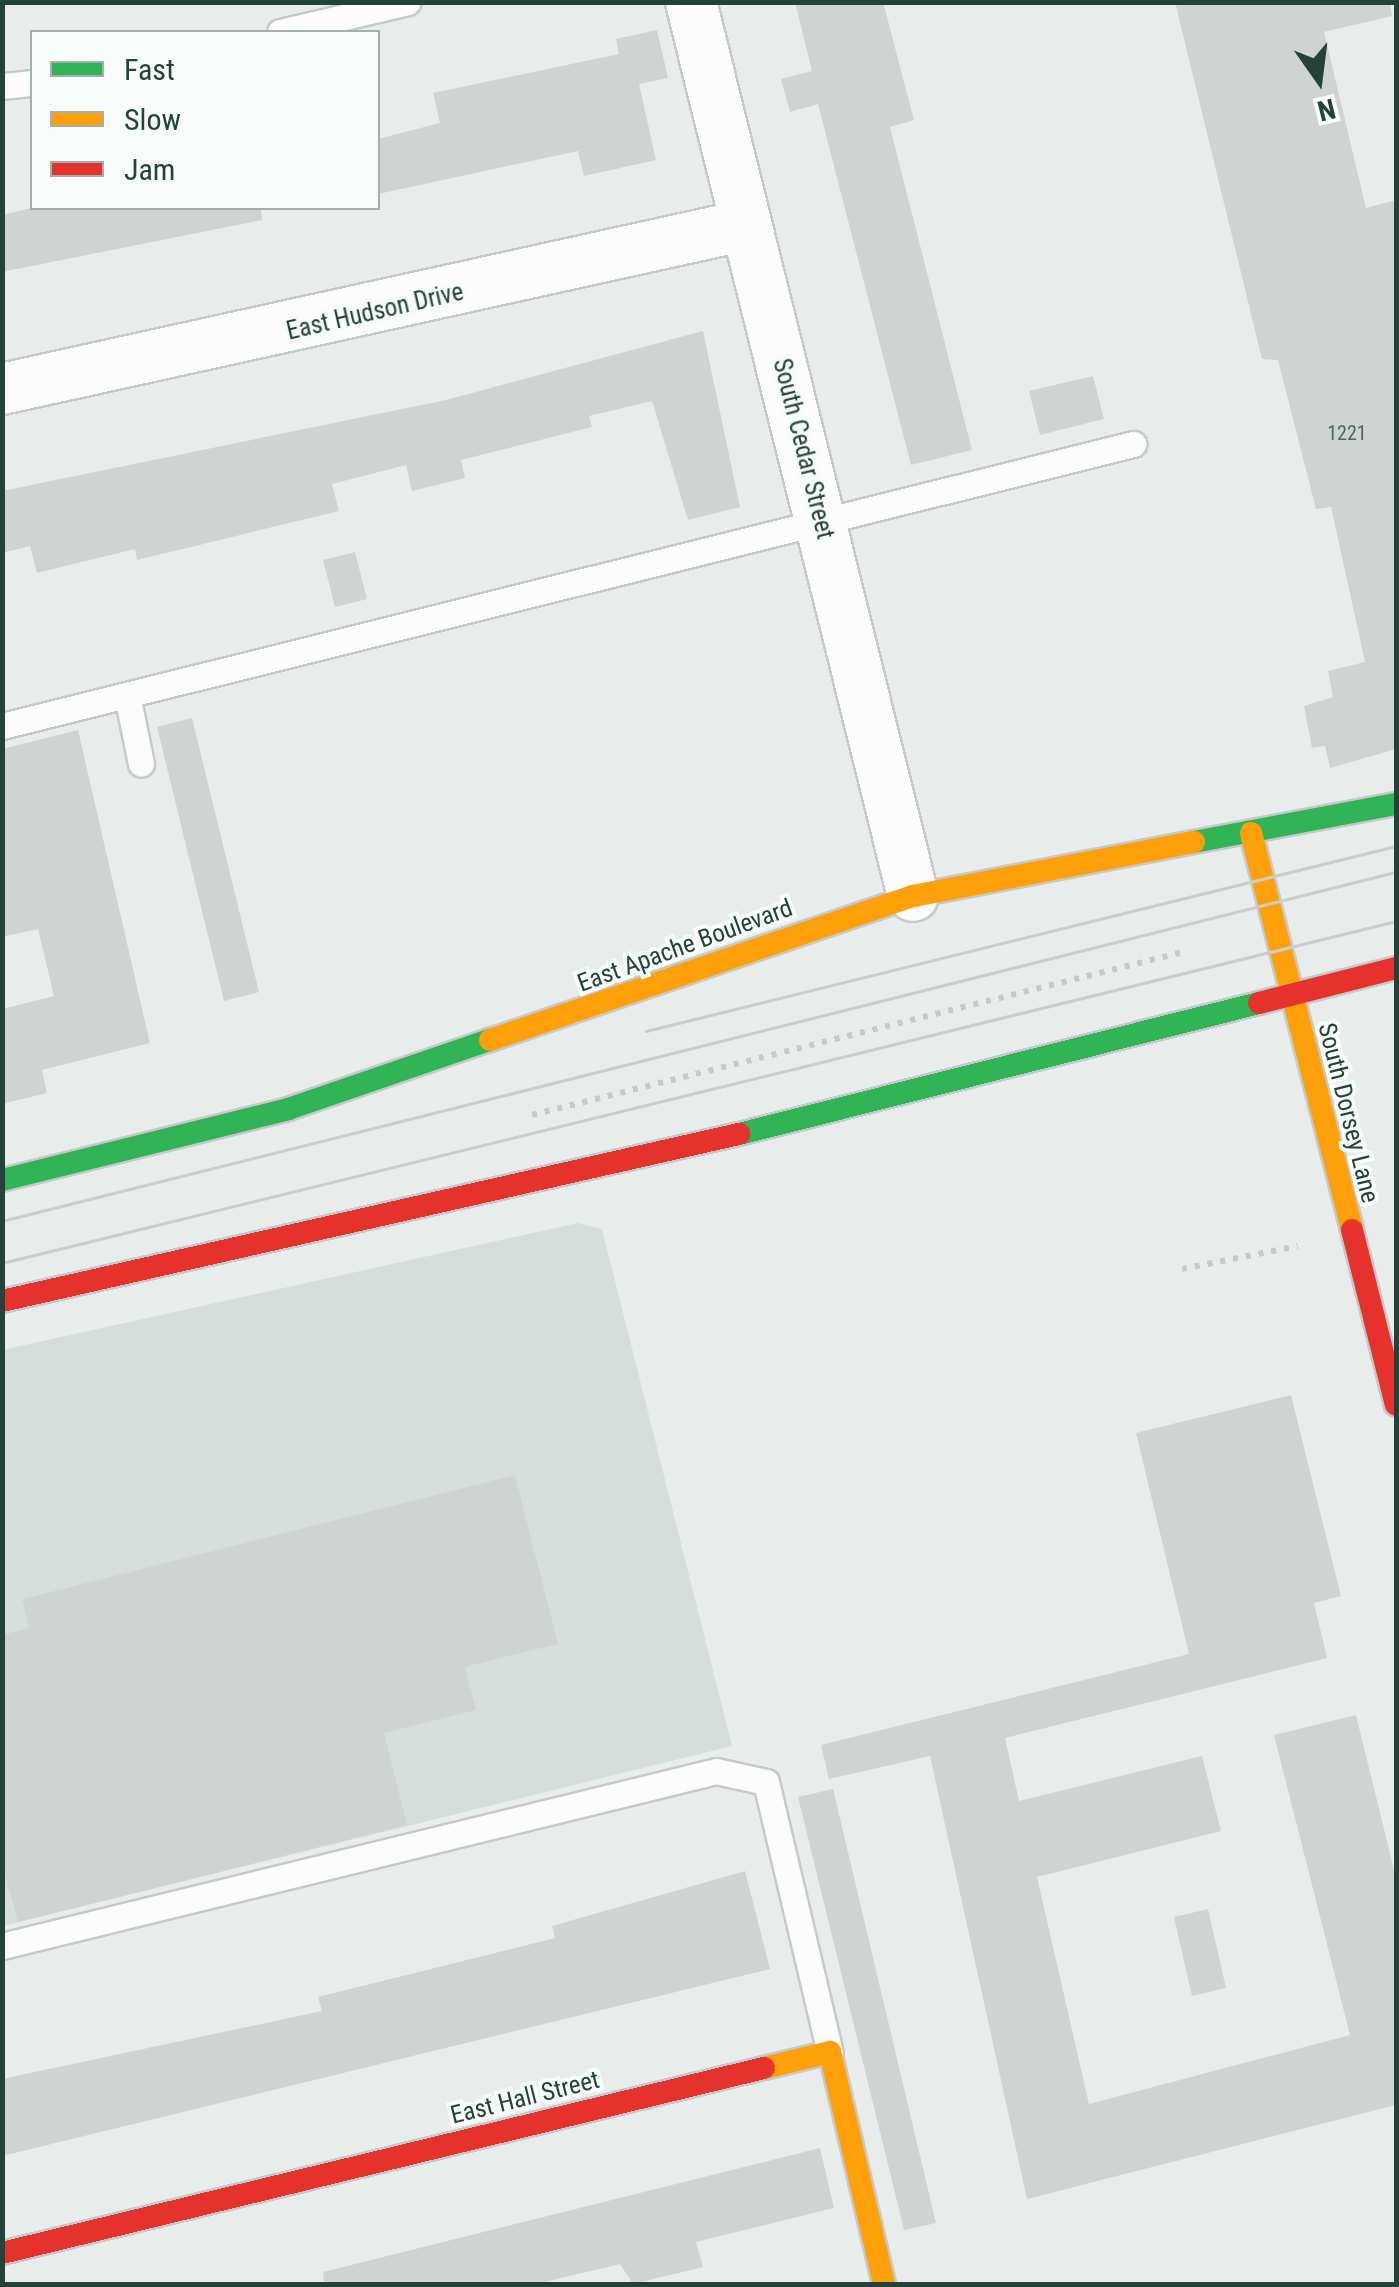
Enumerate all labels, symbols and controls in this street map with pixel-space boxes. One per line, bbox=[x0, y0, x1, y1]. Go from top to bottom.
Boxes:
legend bbox=[30, 30, 380, 210]
north arrow bbox=[1269, 30, 1369, 130]
text: Fast bbox=[124, 52, 175, 87]
text: N bbox=[1314, 92, 1339, 128]
text: Slow bbox=[124, 102, 181, 137]
text: Jam bbox=[124, 152, 175, 187]
street label: East Hudson Drive bbox=[284, 277, 466, 347]
street label: South Cedar Street bbox=[766, 356, 840, 542]
house number: 1221 bbox=[1327, 421, 1367, 445]
street label: East Apache Boulevard bbox=[573, 893, 797, 999]
street label: South Dorsey Lane bbox=[1311, 1020, 1385, 1206]
street label: East Hall Street bbox=[448, 2065, 602, 2131]

